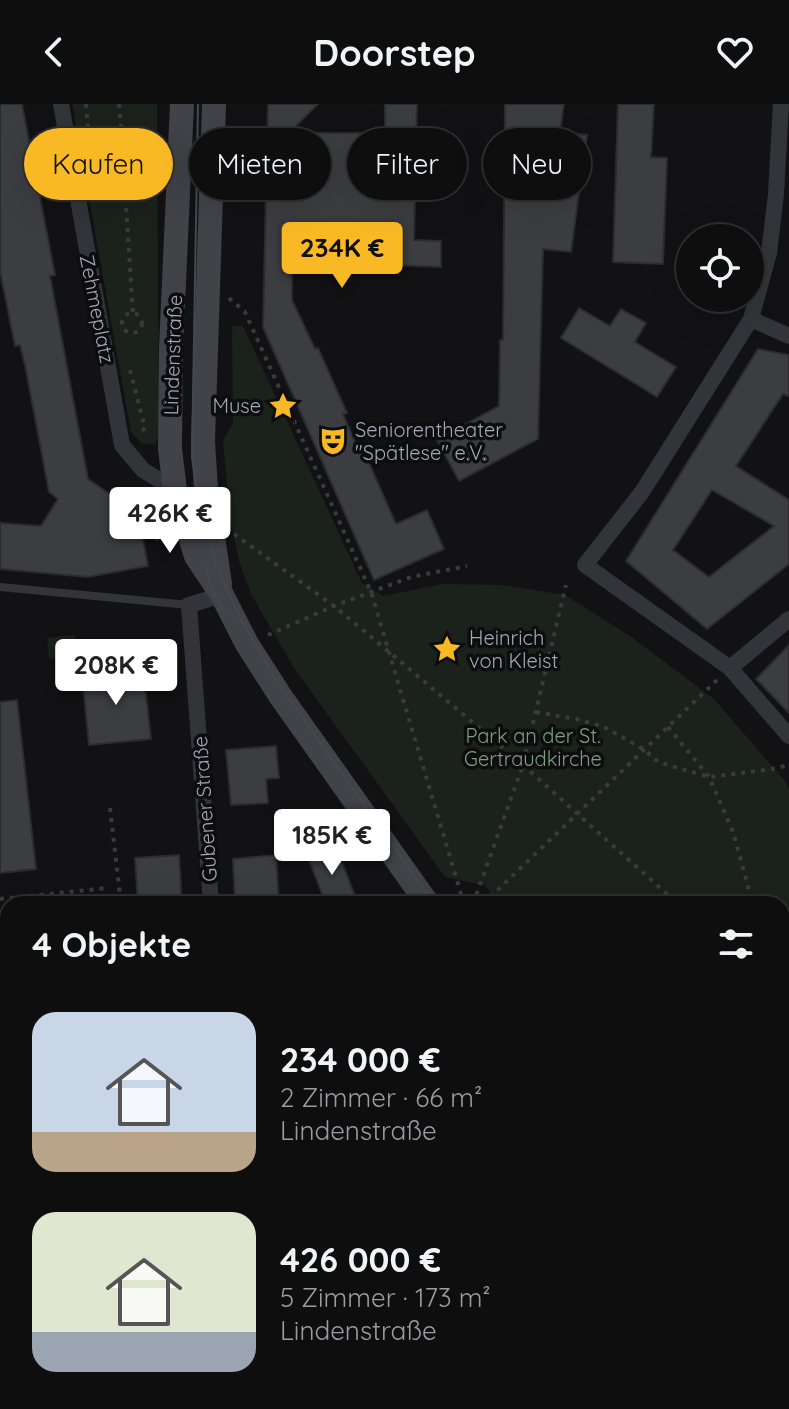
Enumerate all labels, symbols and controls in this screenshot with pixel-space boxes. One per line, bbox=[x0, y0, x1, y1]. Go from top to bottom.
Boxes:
icon: back bbox=[32, 30, 76, 74]
text: Doorstep bbox=[313, 30, 476, 75]
icon: heart bbox=[713, 30, 757, 74]
chip: Kaufen bbox=[24, 128, 173, 200]
chip: Mieten bbox=[189, 128, 331, 200]
chip: Filter bbox=[347, 128, 467, 200]
chip: Neu bbox=[483, 128, 591, 200]
pin: 234K € bbox=[277, 222, 407, 290]
map controls bbox=[676, 224, 764, 312]
button: locate bbox=[676, 224, 764, 312]
text: 234K € bbox=[300, 231, 384, 264]
street label: Zehmeplatz bbox=[75, 252, 120, 365]
street label: Lindenstraße bbox=[158, 294, 187, 416]
place icon: Muse bbox=[268, 391, 298, 421]
place label: Muse bbox=[212, 393, 261, 418]
place label: Seniorentheater "Spätlese" e.V. bbox=[355, 417, 503, 465]
theatre icon: Seniorentheater "Spätlese" e.V. bbox=[318, 426, 348, 456]
pin: 426K € bbox=[105, 487, 235, 555]
text: 426K € bbox=[127, 496, 213, 529]
place label: Heinrich von Kleist bbox=[469, 625, 558, 673]
place icon: Heinrich von Kleist bbox=[432, 634, 462, 664]
pin: 208K € bbox=[51, 639, 181, 707]
text: 208K € bbox=[73, 648, 159, 681]
park label: Park an der St. Gertraudkirche bbox=[464, 723, 602, 771]
street label: Gubener Straße bbox=[187, 735, 222, 883]
pin: 185K € bbox=[267, 809, 397, 877]
text: 185K € bbox=[292, 818, 372, 851]
icon: filters bbox=[714, 922, 758, 966]
text: 4 Objekte bbox=[32, 923, 191, 966]
text: 234 000 € bbox=[280, 1038, 441, 1081]
icon: home bbox=[96, 1044, 192, 1140]
text: 2 Zimmer · 66 m² bbox=[280, 1081, 482, 1114]
text: Lindenstraße bbox=[280, 1114, 437, 1147]
text: 426 000 € bbox=[280, 1238, 441, 1281]
icon: home bbox=[96, 1244, 192, 1340]
text: 5 Zimmer · 173 m² bbox=[280, 1281, 491, 1314]
text: Lindenstraße bbox=[280, 1314, 437, 1347]

